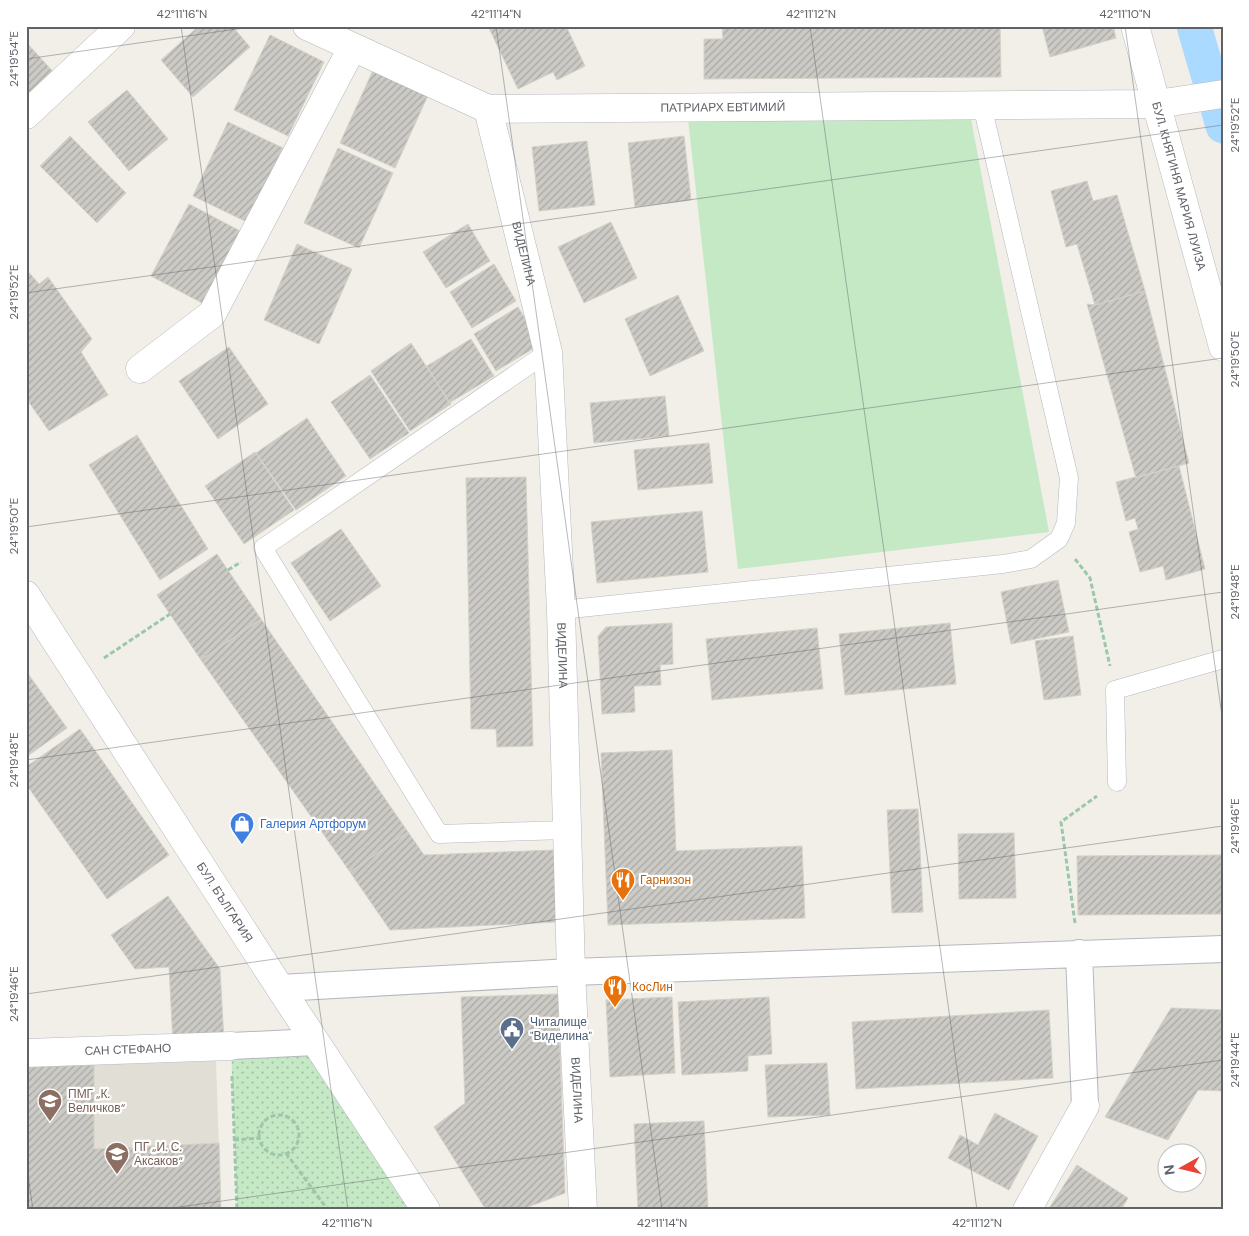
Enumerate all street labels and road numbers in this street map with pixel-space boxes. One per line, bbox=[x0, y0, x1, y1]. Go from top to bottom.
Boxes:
street label: ПАТРИАРХ ЕВТИМИЙ bbox=[660, 99, 785, 116]
street label: БУЛ. КНЯГИНЯ МАРИЯ ЛУИЗА bbox=[1148, 100, 1210, 272]
street label: ВИДЕЛИНА bbox=[508, 220, 539, 288]
street label: ВИДЕЛИНА bbox=[553, 622, 571, 689]
street label: БУЛ. БЪЛГАРИЯ bbox=[193, 859, 256, 945]
street label: САН СТЕФАНО bbox=[84, 1040, 172, 1059]
street label: ВИДЕЛИНА bbox=[567, 1057, 587, 1123]

